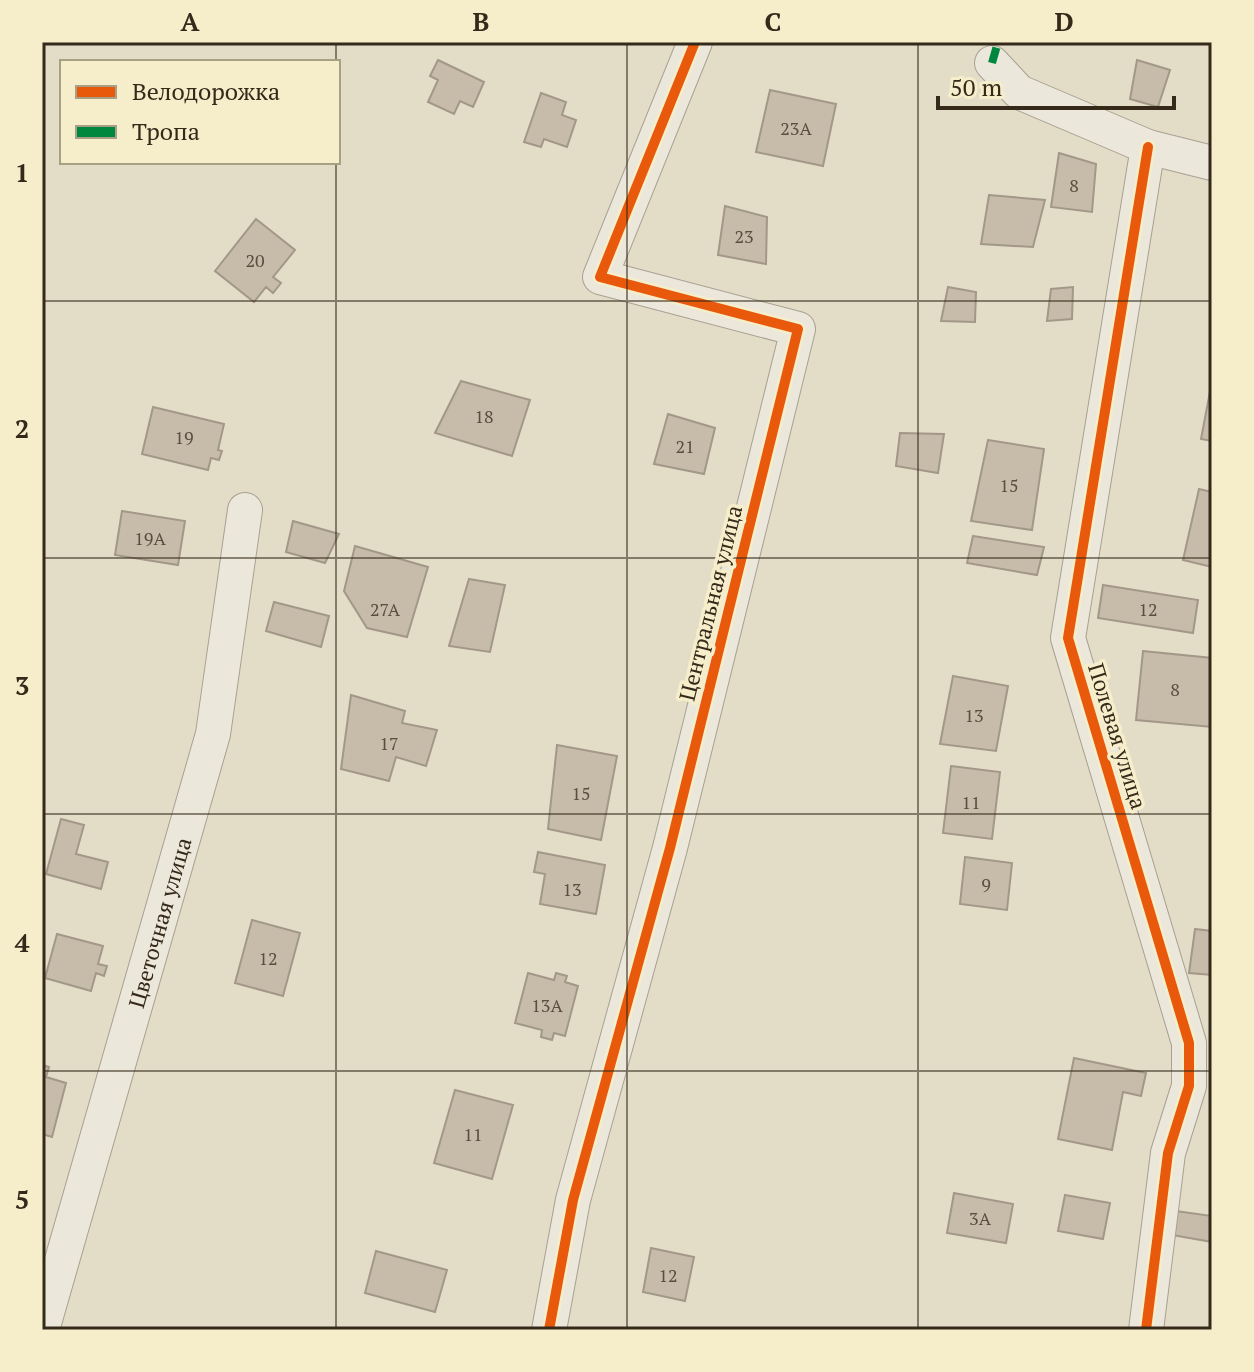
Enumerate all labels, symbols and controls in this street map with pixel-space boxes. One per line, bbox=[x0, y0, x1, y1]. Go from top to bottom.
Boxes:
text: A bbox=[181, 4, 200, 38]
text: B bbox=[473, 4, 489, 38]
text: C bbox=[765, 4, 781, 38]
text: D bbox=[1054, 4, 1074, 38]
legend bbox=[60, 60, 340, 164]
scale bar bbox=[938, 60, 1174, 110]
text: 50 m bbox=[950, 71, 1002, 103]
text: Велодорожка bbox=[132, 75, 280, 107]
text: Тропа bbox=[132, 115, 200, 147]
house number: 23А bbox=[780, 116, 812, 140]
text: 1 bbox=[15, 155, 29, 189]
house number: 8 bbox=[1069, 173, 1079, 197]
house number: 23 bbox=[734, 224, 754, 248]
house number: 20 bbox=[245, 248, 265, 272]
house number: 18 bbox=[474, 404, 494, 428]
text: 2 bbox=[15, 411, 29, 445]
house number: 19 bbox=[174, 425, 194, 449]
house number: 21 bbox=[675, 434, 695, 458]
house number: 15 bbox=[999, 473, 1019, 497]
street label: Центральная улица bbox=[672, 502, 748, 704]
house number: 19А bbox=[134, 526, 166, 550]
house number: 27А bbox=[370, 597, 401, 621]
house number: 12 bbox=[1138, 597, 1158, 621]
street label: Полевая улица bbox=[1082, 660, 1154, 812]
text: 3 bbox=[15, 668, 29, 702]
house number: 8 bbox=[1170, 677, 1180, 701]
house number: 13 bbox=[964, 703, 984, 727]
house number: 17 bbox=[379, 731, 399, 755]
house number: 15 bbox=[571, 781, 591, 805]
house number: 11 bbox=[961, 790, 981, 814]
street label: Цветочная улица bbox=[121, 834, 197, 1011]
house number: 9 bbox=[981, 872, 991, 896]
house number: 13 bbox=[562, 877, 582, 901]
text: 4 bbox=[15, 925, 30, 959]
house number: 12 bbox=[258, 946, 278, 970]
house number: 13А bbox=[531, 993, 563, 1017]
house number: 11 bbox=[463, 1122, 483, 1146]
text: 5 bbox=[15, 1182, 29, 1216]
house number: 3А bbox=[969, 1206, 992, 1230]
house number: 12 bbox=[658, 1263, 678, 1287]

